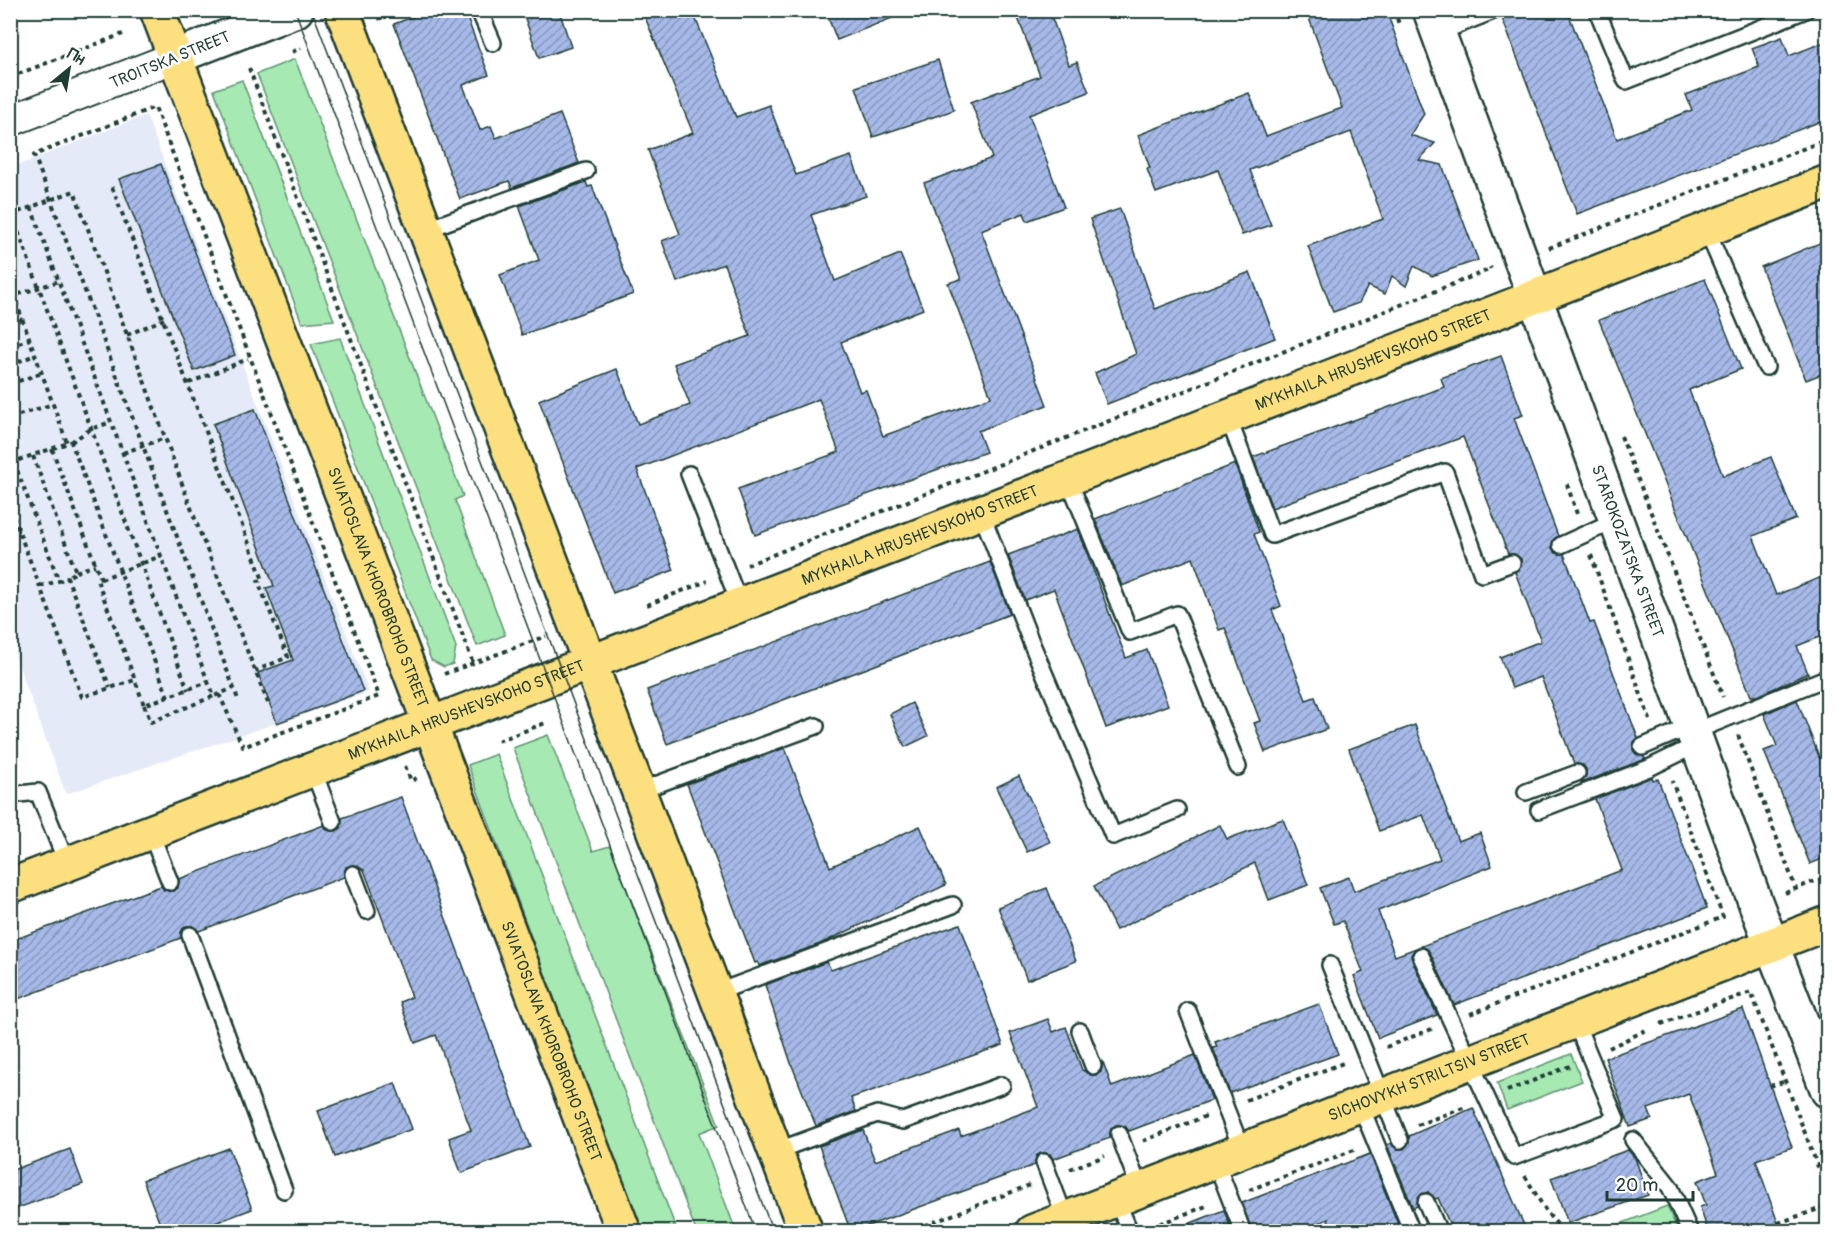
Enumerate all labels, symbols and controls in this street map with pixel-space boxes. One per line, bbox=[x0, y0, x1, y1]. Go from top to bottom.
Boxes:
street label: TROITSKA STREET bbox=[107, 27, 233, 93]
north arrow bbox=[39, 39, 99, 99]
text: Пн bbox=[63, 44, 89, 70]
street label: MYKHAILA HRUSHEVSKOHO STREET bbox=[1252, 305, 1494, 415]
street label: STAROKOZATSKA STREET bbox=[1587, 462, 1668, 640]
street label: SVIATOSLAVA KHOROBROHO STREET bbox=[323, 464, 433, 710]
street label: MYKHAILA HRUSHEVSKOHO STREET bbox=[799, 481, 1041, 590]
street label: MYKHAILA HRUSHEVSKOHO STREET bbox=[345, 656, 588, 765]
street label: SVIATOSLAVA KHOROBROHO STREET bbox=[496, 918, 606, 1164]
street label: SICHOVYKH STRILTSIV STREET bbox=[1325, 1030, 1533, 1126]
scale bar bbox=[1607, 1164, 1692, 1202]
text: 20 m bbox=[1616, 1174, 1658, 1197]

